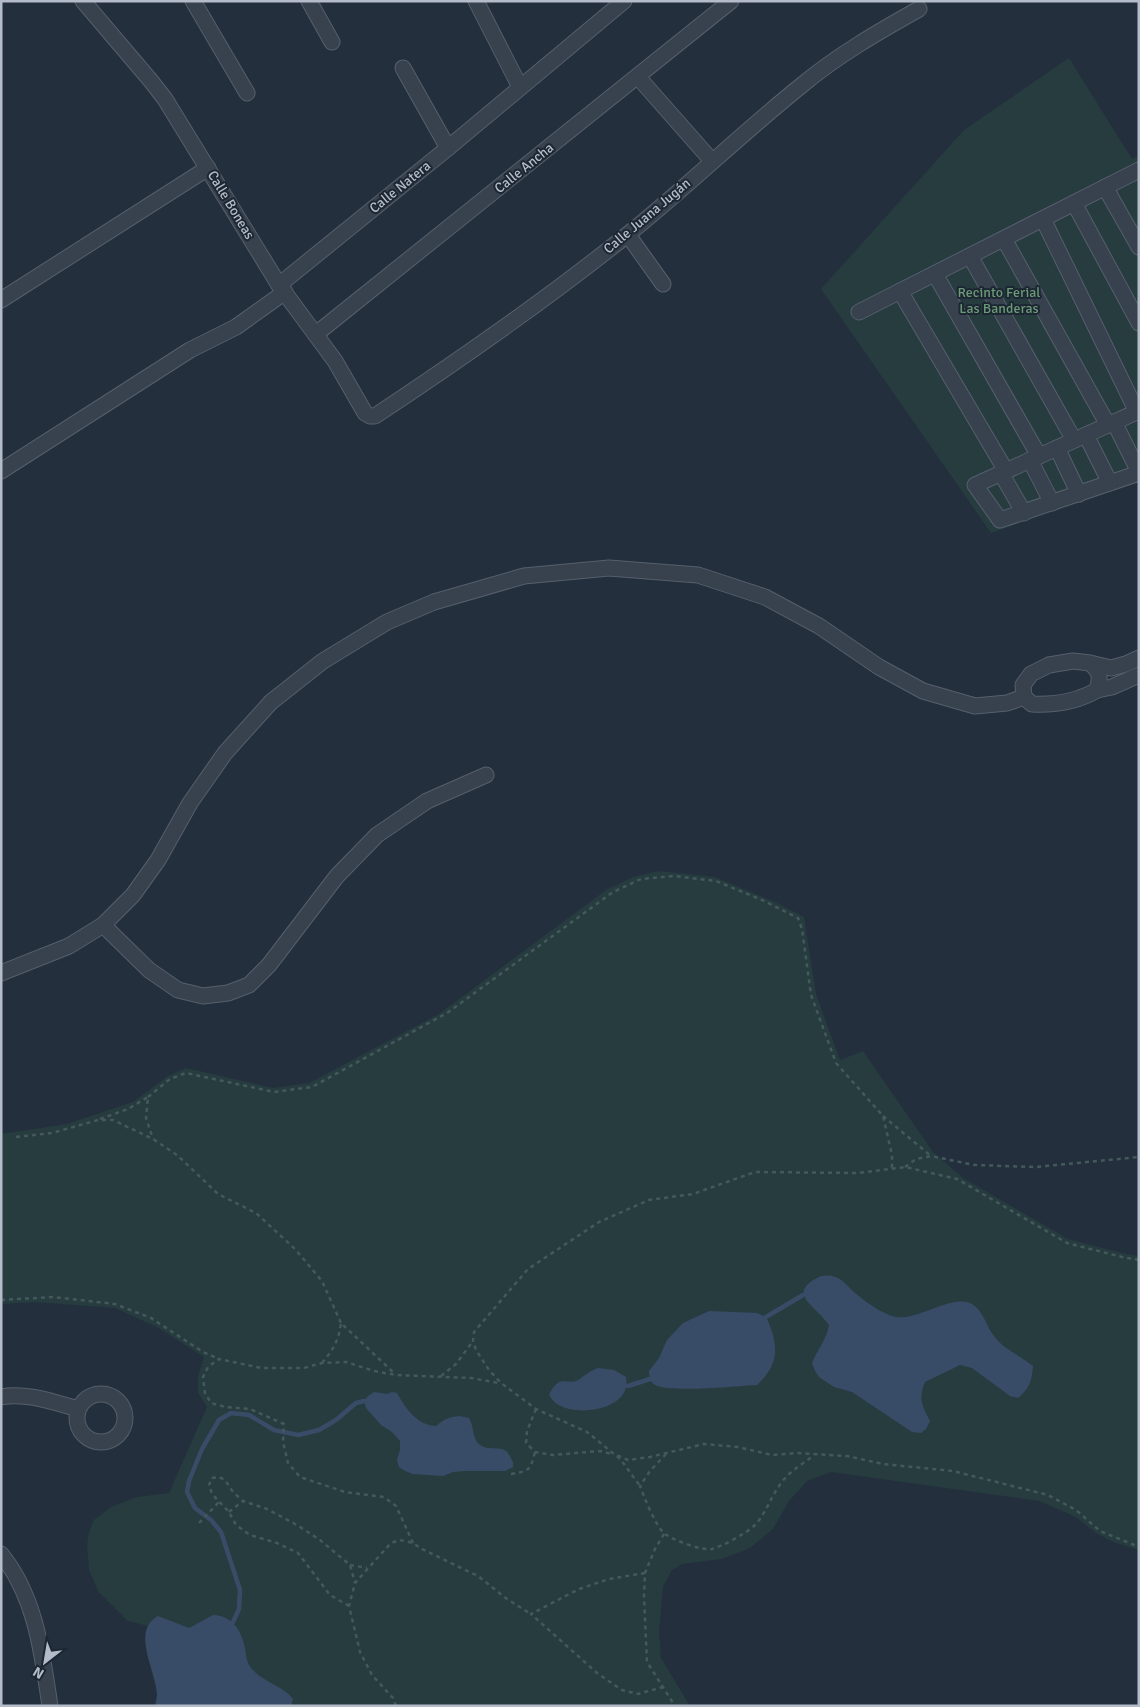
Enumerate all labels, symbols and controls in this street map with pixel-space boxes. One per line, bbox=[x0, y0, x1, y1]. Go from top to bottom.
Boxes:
street label: Calle Ancha bbox=[491, 139, 557, 197]
street label: Calle Natera bbox=[366, 157, 434, 217]
street label: Calle Boneas bbox=[204, 168, 258, 242]
street label: Calle Juana Jugán bbox=[600, 175, 694, 257]
park label: Recinto Ferial Las Banderas bbox=[958, 284, 1040, 317]
north arrow bbox=[20, 1637, 70, 1687]
text: N bbox=[30, 1663, 47, 1683]

